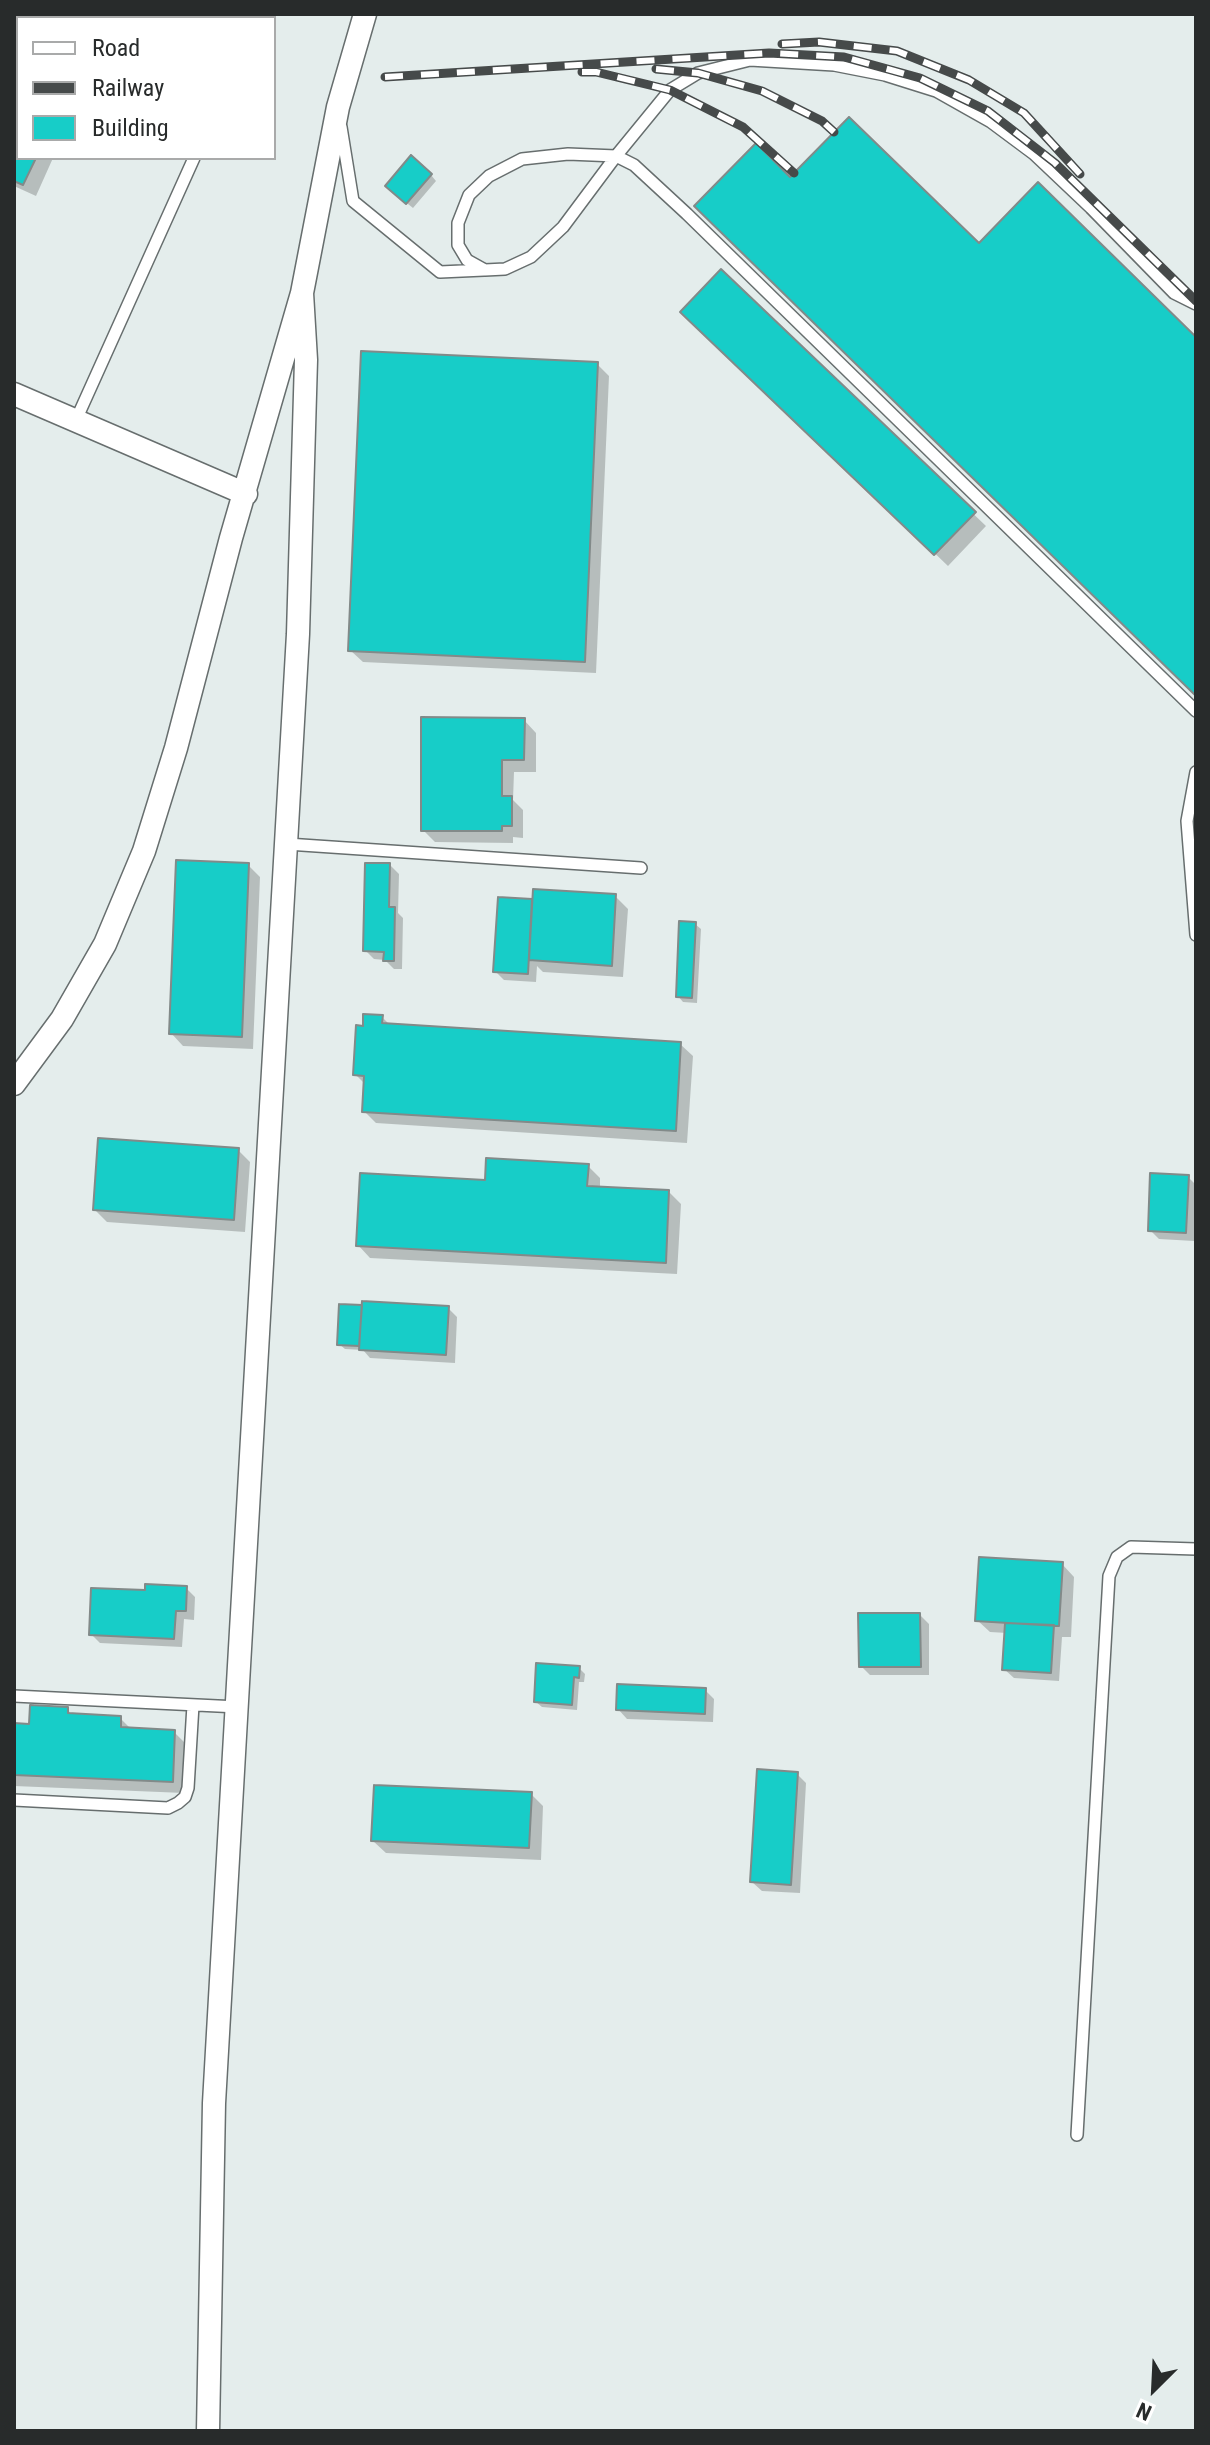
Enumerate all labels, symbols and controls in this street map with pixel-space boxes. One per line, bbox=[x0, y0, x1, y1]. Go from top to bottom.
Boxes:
legend bbox=[16, 16, 276, 160]
text: Road bbox=[92, 34, 140, 62]
text: Railway bbox=[92, 74, 164, 102]
text: Building bbox=[92, 114, 169, 142]
north arrow bbox=[1114, 2349, 1194, 2429]
text: N bbox=[1133, 2397, 1155, 2426]

